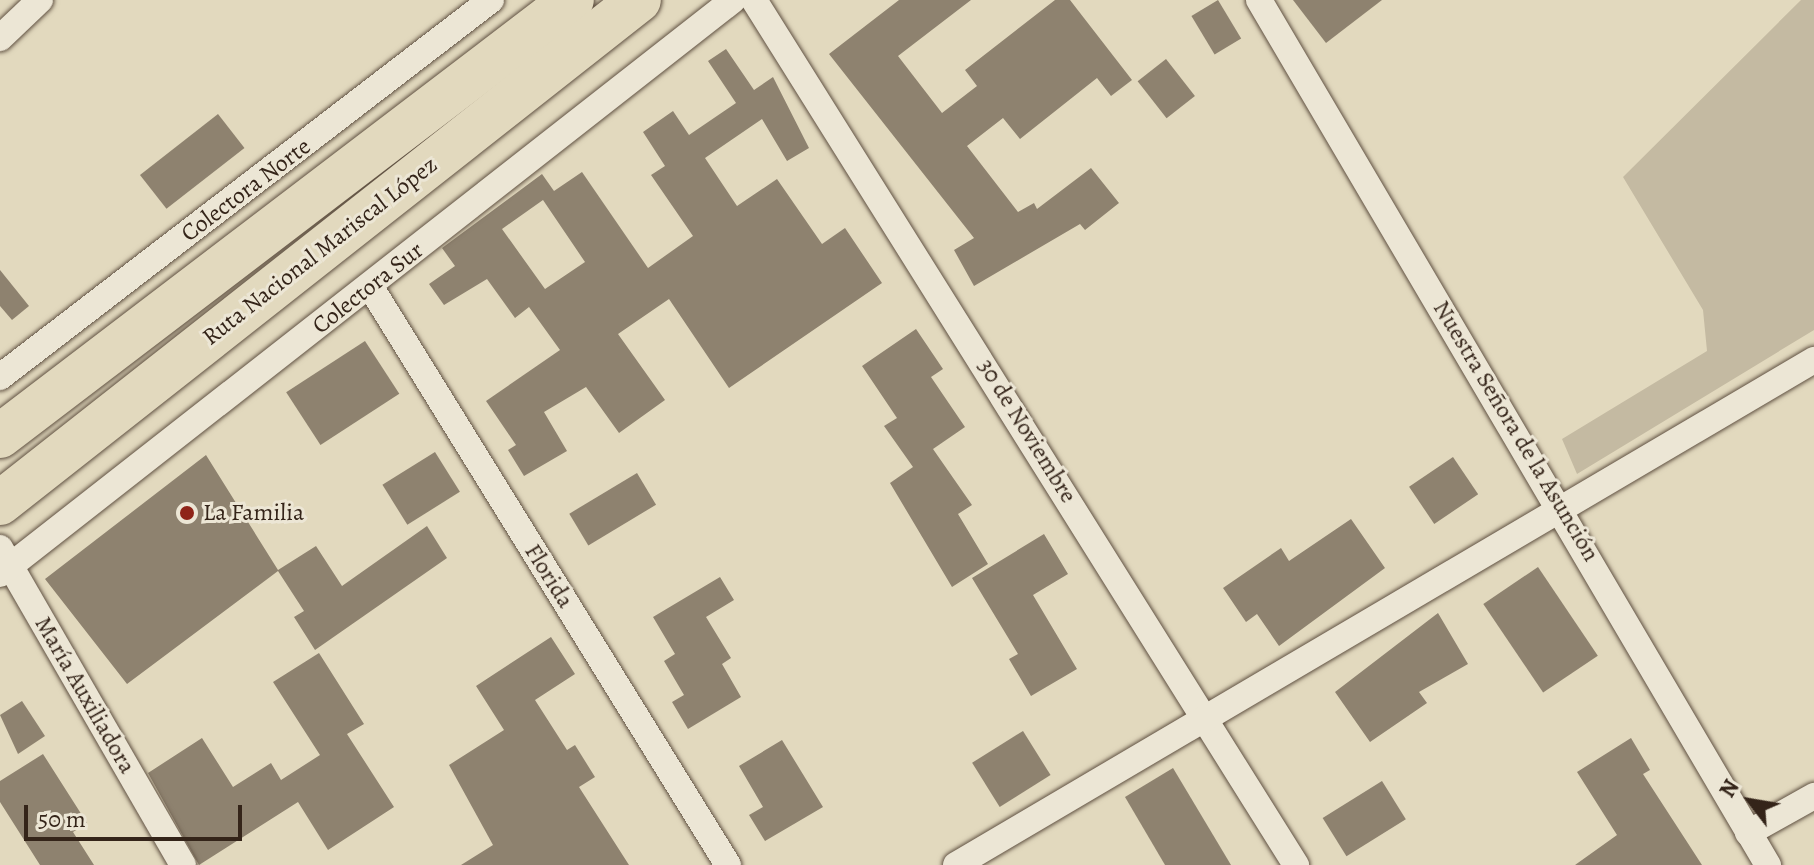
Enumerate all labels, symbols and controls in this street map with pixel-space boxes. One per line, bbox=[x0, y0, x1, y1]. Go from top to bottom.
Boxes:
street label: Colectora Norte bbox=[176, 132, 316, 248]
street label: Ruta Nacional Mariscal López bbox=[197, 150, 443, 352]
street label: Colectora Sur bbox=[307, 236, 429, 340]
street label: Nuestra Señora de la Asunción bbox=[1427, 296, 1605, 566]
street label: 30 de Noviembre bbox=[971, 354, 1083, 508]
place label: La Familia bbox=[203, 499, 304, 527]
marker: La Familia bbox=[178, 504, 196, 522]
street label: Florida bbox=[518, 539, 580, 613]
street label: María Auxiliadora bbox=[28, 611, 142, 779]
north arrow bbox=[1710, 761, 1790, 841]
text: N bbox=[1712, 774, 1746, 803]
scale bar bbox=[28, 789, 246, 839]
text: 50 m bbox=[38, 803, 86, 835]

